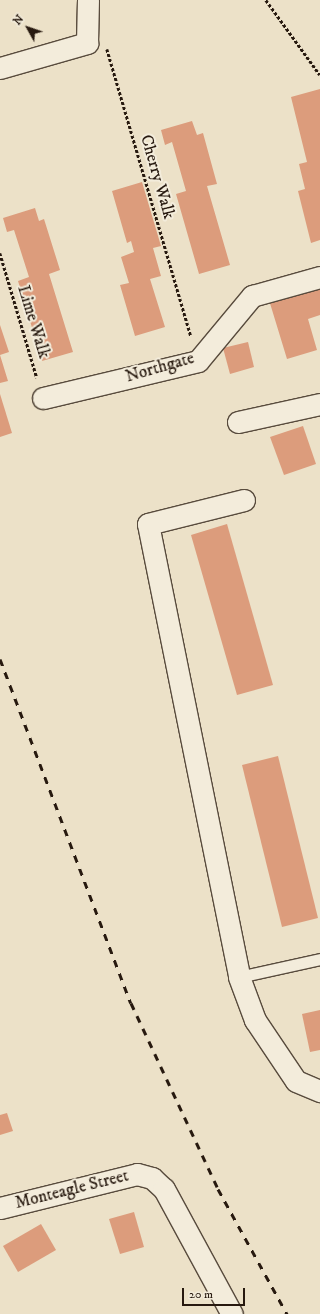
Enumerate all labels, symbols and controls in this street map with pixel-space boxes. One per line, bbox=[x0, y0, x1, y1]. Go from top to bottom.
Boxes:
north arrow bbox=[8, 8, 48, 48]
text: N bbox=[11, 12, 27, 28]
street label: Cherry Walk bbox=[135, 132, 179, 222]
street label: Lime Walk bbox=[12, 283, 54, 361]
street label: Northgate bbox=[123, 348, 197, 388]
street label: Monteagle Street bbox=[13, 1166, 131, 1214]
scale bar bbox=[184, 1280, 247, 1306]
text: 20 m bbox=[189, 1287, 213, 1302]

